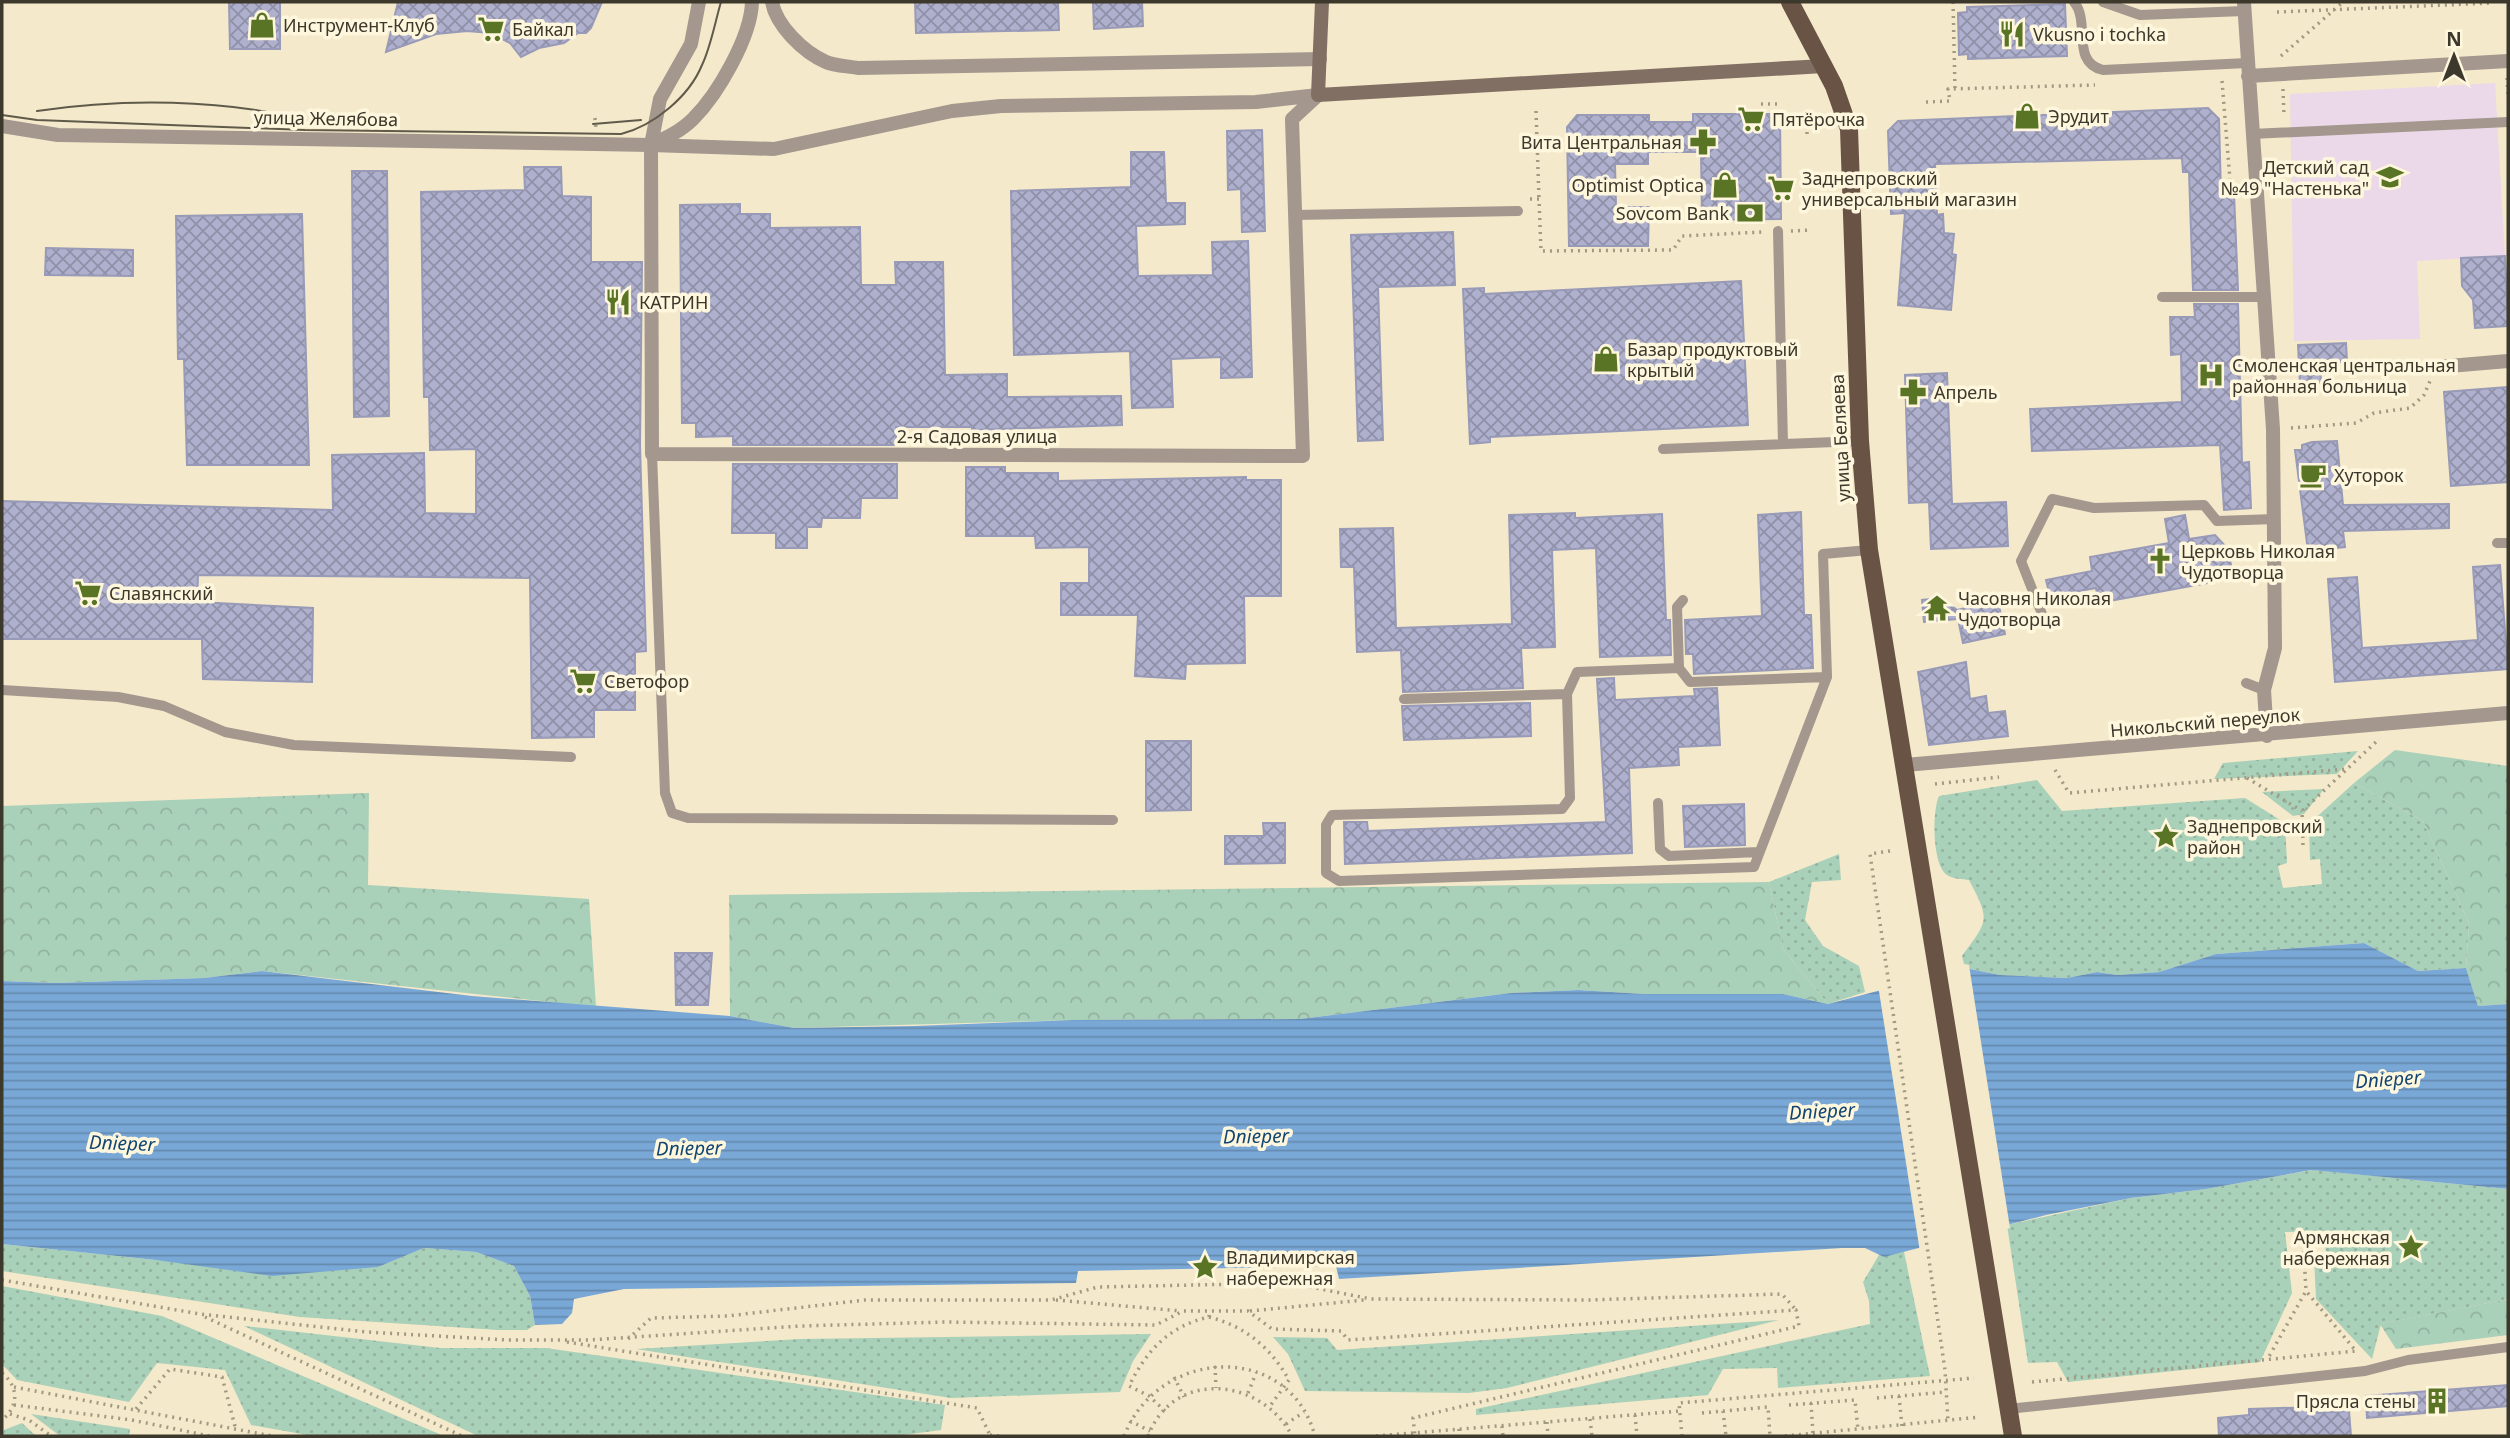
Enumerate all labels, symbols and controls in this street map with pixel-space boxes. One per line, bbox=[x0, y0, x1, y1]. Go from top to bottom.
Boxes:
shop icon: Инструмент-Клуб bbox=[247, 10, 277, 40]
place label: Инструмент-Клуб bbox=[283, 13, 435, 37]
supermarket icon: Байкал bbox=[476, 14, 506, 44]
place label: Байкал bbox=[512, 17, 574, 41]
restaurant icon: Vkusno i tochka bbox=[1997, 19, 2027, 49]
north arrow bbox=[2419, 21, 2489, 91]
place label: Vkusno i tochka bbox=[2033, 22, 2166, 46]
text: N bbox=[2446, 26, 2462, 52]
shop icon: Эрудит bbox=[2012, 101, 2042, 131]
supermarket icon: Пятёрочка bbox=[1736, 104, 1766, 134]
place label: Эрудит bbox=[2048, 104, 2109, 128]
street label: улица Желябова bbox=[254, 105, 398, 131]
place label: Пятёрочка bbox=[1772, 107, 1865, 131]
pharmacy icon: Вита Центральная bbox=[1688, 127, 1718, 157]
place label: Вита Центральная bbox=[1521, 130, 1682, 154]
place label: Детский сад №49 "Настенька" bbox=[2220, 155, 2369, 200]
school or university icon: Детский сад №49 "Настенька" bbox=[2375, 162, 2405, 192]
place label: Заднепровский универсальный магазин bbox=[1802, 166, 2017, 211]
shop icon: Optimist Optica bbox=[1710, 170, 1740, 200]
place label: Optimist Optica bbox=[1571, 173, 1704, 197]
supermarket icon: Заднепровский универсальный магазин bbox=[1766, 173, 1796, 203]
bank icon: Sovcom Bank bbox=[1735, 198, 1765, 228]
place label: Sovcom Bank bbox=[1616, 201, 1729, 225]
restaurant icon: КАТРИН bbox=[603, 287, 633, 317]
place label: КАТРИН bbox=[639, 290, 708, 314]
place label: Базар продуктовый крытый bbox=[1627, 337, 1798, 382]
shop icon: Базар продуктовый крытый bbox=[1591, 344, 1621, 374]
place label: Смоленская центральная районная больница bbox=[2232, 353, 2456, 398]
hospital icon: Смоленская центральная районная больница bbox=[2196, 360, 2226, 390]
street label: улица Беляева bbox=[1825, 374, 1855, 502]
pharmacy icon: Апрель bbox=[1898, 377, 1928, 407]
place label: Апрель bbox=[1934, 380, 1998, 404]
street label: 2-я Садовая улица bbox=[897, 424, 1057, 448]
cafe icon: Хуторок bbox=[2298, 460, 2328, 490]
place label: Хуторок bbox=[2334, 463, 2404, 487]
place label: Церковь Николая Чудотворца bbox=[2181, 539, 2335, 584]
church icon: Церковь Николая Чудотворца bbox=[2145, 546, 2175, 576]
supermarket icon: Славянский bbox=[73, 578, 103, 608]
place label: Славянский bbox=[109, 581, 213, 605]
place label: Часовня Николая Чудотворца bbox=[1958, 586, 2111, 631]
temple icon: Часовня Николая Чудотворца bbox=[1922, 593, 1952, 623]
supermarket icon: Светофор bbox=[568, 666, 598, 696]
place label: Светофор bbox=[604, 669, 689, 693]
street label: Никольский переулок bbox=[2109, 702, 2301, 742]
place label: Заднепровский район bbox=[2187, 814, 2323, 859]
place icon: Заднепровский район bbox=[2151, 821, 2181, 851]
water label: Dnieper bbox=[2354, 1064, 2423, 1094]
water label: Dnieper bbox=[1788, 1096, 1857, 1126]
water label: Dnieper bbox=[1223, 1122, 1291, 1150]
water label: Dnieper bbox=[89, 1129, 157, 1157]
water label: Dnieper bbox=[656, 1134, 724, 1162]
place label: Армянская набережная bbox=[2283, 1225, 2390, 1270]
place icon: Армянская набережная bbox=[2396, 1232, 2426, 1262]
place label: Владимирская набережная bbox=[1226, 1245, 1355, 1290]
place icon: Владимирская набережная bbox=[1190, 1252, 1220, 1282]
building icon: Прясла стены bbox=[2422, 1386, 2452, 1416]
place label: Прясла стены bbox=[2296, 1389, 2416, 1413]

